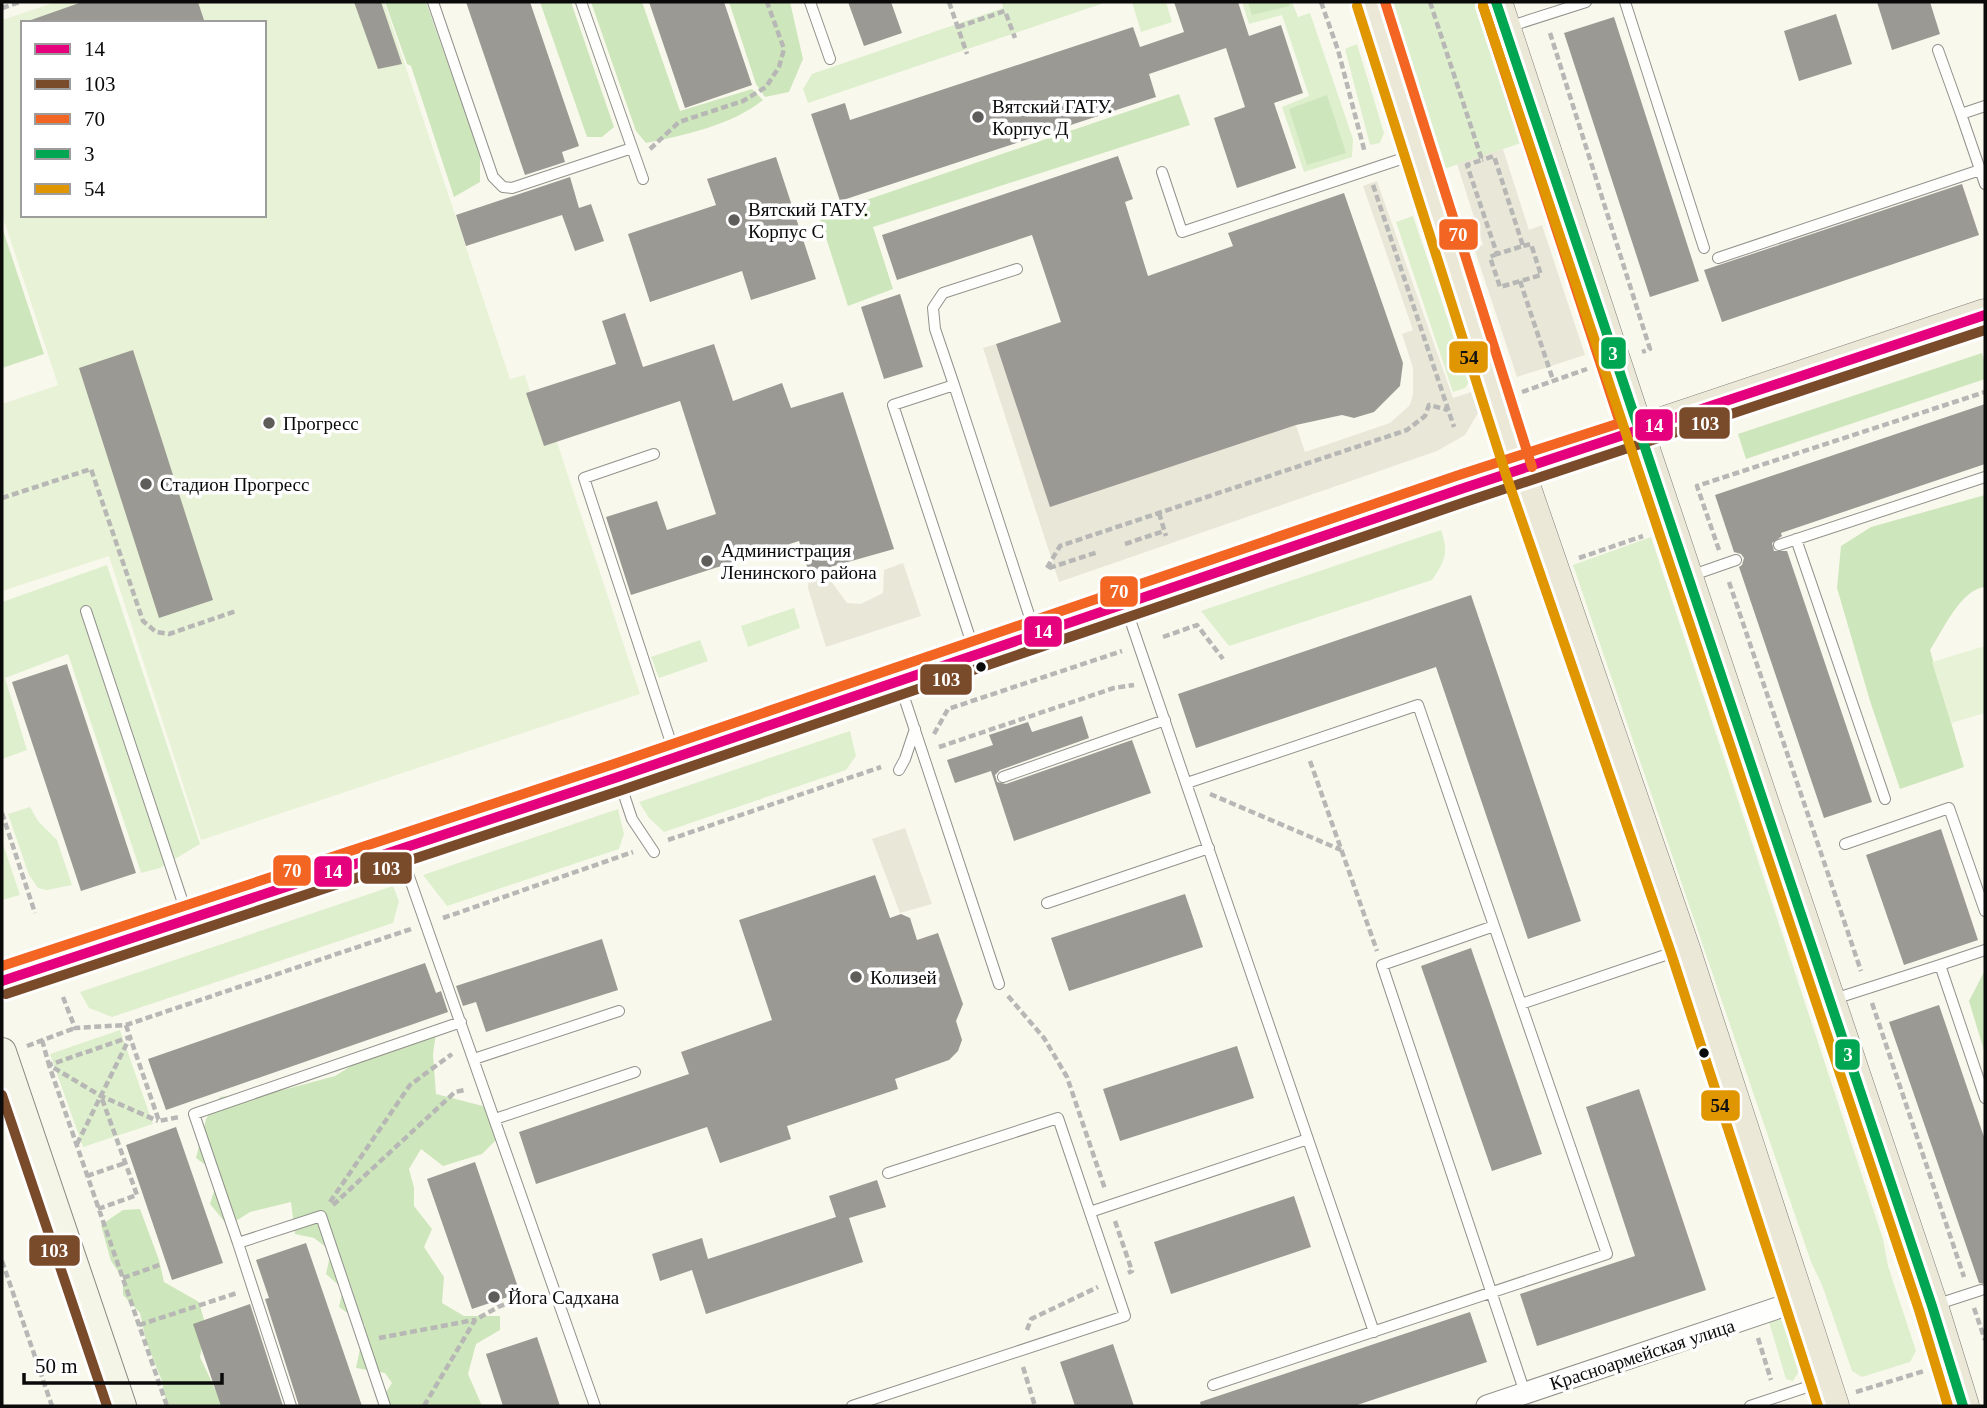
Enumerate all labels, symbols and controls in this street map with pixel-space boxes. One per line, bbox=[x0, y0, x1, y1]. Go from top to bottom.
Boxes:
legend bbox=[21, 21, 266, 217]
text: 14 bbox=[84, 37, 106, 61]
text: 103 bbox=[84, 72, 116, 96]
place label: Вятский ГАТУ. Корпус Д bbox=[992, 96, 1112, 139]
text: 70 bbox=[84, 107, 105, 131]
marker: Вятский ГАТУ. Корпус Д bbox=[970, 109, 986, 125]
text: 3 bbox=[84, 142, 95, 166]
text: 54 bbox=[84, 177, 106, 201]
place label: Вятский ГАТУ. Корпус С bbox=[748, 199, 868, 242]
marker: Вятский ГАТУ. Корпус С bbox=[726, 212, 742, 228]
line badge: 70 bbox=[1438, 218, 1479, 251]
text: 70 bbox=[1449, 224, 1468, 245]
line badge: 3 bbox=[1600, 336, 1627, 370]
line badge: 54 bbox=[1448, 340, 1489, 374]
text: 3 bbox=[1608, 343, 1618, 364]
text: 54 bbox=[1460, 347, 1479, 368]
line badge: 103 bbox=[1678, 406, 1731, 440]
line badge: 14 bbox=[1634, 408, 1674, 442]
place label: Прогресс bbox=[283, 413, 359, 434]
text: 103 bbox=[1691, 413, 1719, 434]
marker: Прогресс bbox=[261, 415, 277, 431]
text: 14 bbox=[1645, 415, 1664, 436]
place label: Стадион Прогресс bbox=[160, 474, 309, 495]
marker: Стадион Прогресс bbox=[138, 476, 154, 492]
place label: Администрация Ленинского района bbox=[721, 540, 877, 583]
marker: Администрация Ленинского района bbox=[699, 553, 715, 569]
line badge: 70 bbox=[1099, 575, 1139, 608]
text: 70 bbox=[1110, 581, 1129, 602]
line badge: 14 bbox=[1023, 615, 1063, 648]
text: 14 bbox=[1034, 621, 1053, 642]
unlabelled marker bbox=[974, 660, 988, 674]
line badge: 103 bbox=[919, 663, 973, 696]
text: 103 bbox=[932, 669, 960, 690]
line badge: 103 bbox=[359, 851, 413, 885]
line badge: 70 bbox=[272, 854, 312, 887]
line badge: 14 bbox=[313, 855, 353, 888]
text: 103 bbox=[372, 858, 400, 879]
text: 70 bbox=[283, 860, 302, 881]
text: 14 bbox=[324, 861, 343, 882]
place label: Колизей bbox=[870, 967, 937, 988]
marker: Колизей bbox=[848, 969, 864, 985]
line badge: 3 bbox=[1834, 1038, 1861, 1071]
text: 3 bbox=[1843, 1044, 1853, 1065]
unlabelled marker bbox=[1697, 1046, 1711, 1060]
line badge: 54 bbox=[1700, 1089, 1741, 1122]
text: 54 bbox=[1711, 1095, 1730, 1116]
line badge: 103 bbox=[28, 1234, 81, 1267]
text: 103 bbox=[40, 1240, 68, 1261]
place label: Йога Садхана bbox=[508, 1287, 620, 1308]
marker: Йога Садхана bbox=[486, 1289, 502, 1305]
street label: Красноармейская улица bbox=[1547, 1314, 1738, 1394]
scale bar bbox=[24, 1342, 222, 1386]
text: 50 m bbox=[35, 1354, 78, 1378]

